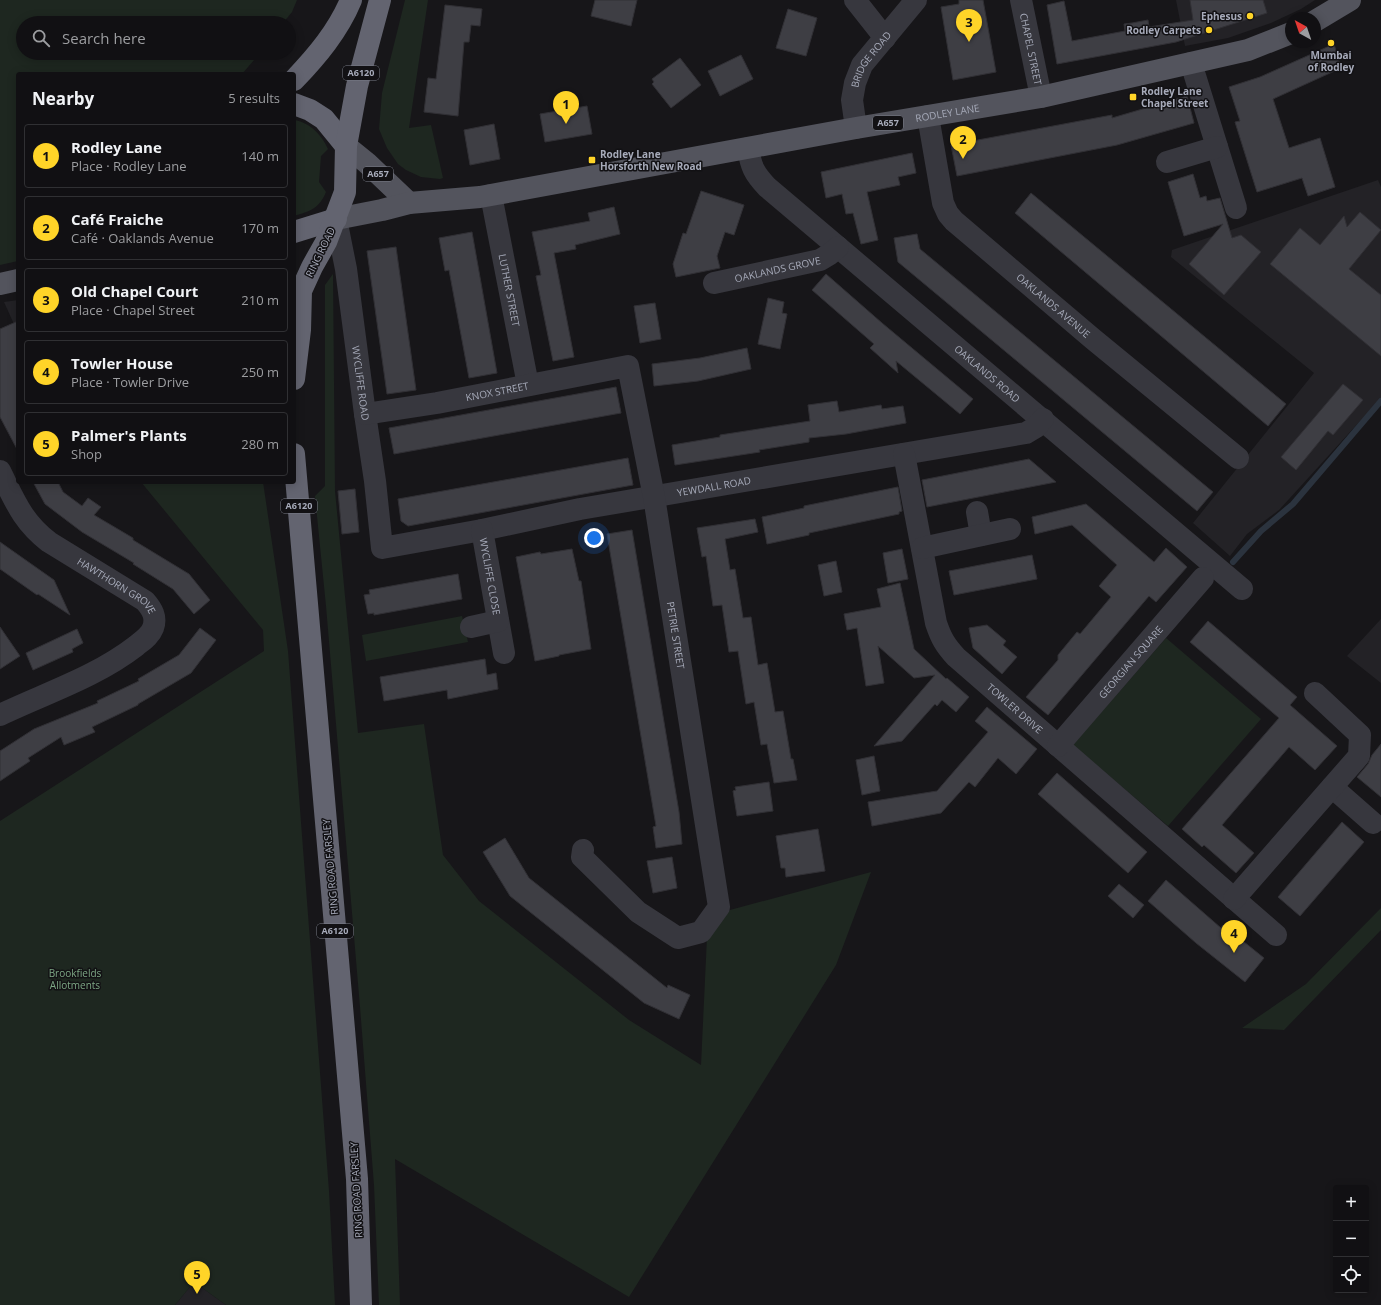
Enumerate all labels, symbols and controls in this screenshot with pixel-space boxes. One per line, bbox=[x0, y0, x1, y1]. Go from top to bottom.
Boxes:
pin: 3 bbox=[956, 9, 982, 42]
place label: Ephesus bbox=[1201, 9, 1242, 23]
marker: Ephesus bbox=[1245, 11, 1255, 21]
street label: CHAPEL STREET bbox=[1017, 12, 1045, 87]
north arrow bbox=[1285, 12, 1321, 48]
search box bbox=[16, 16, 296, 60]
place label: Rodley Carpets bbox=[1126, 23, 1201, 37]
marker: Rodley Carpets bbox=[1204, 25, 1214, 35]
icon: search bbox=[30, 27, 52, 49]
text: Search here bbox=[62, 28, 146, 48]
street label: BRIDGE ROAD bbox=[847, 28, 894, 89]
marker: Mumbai of Rodley bbox=[1326, 38, 1336, 48]
place label: Mumbai of Rodley bbox=[1308, 48, 1355, 74]
road number: A6120 bbox=[343, 66, 379, 80]
place label: Rodley Lane Chapel Street bbox=[1141, 84, 1209, 110]
text: Nearby bbox=[32, 87, 94, 110]
text: 5 results bbox=[228, 89, 280, 107]
pin: 1 bbox=[553, 91, 579, 124]
marker: Rodley Lane Chapel Street bbox=[1128, 92, 1138, 102]
street label: RODLEY LANE bbox=[914, 100, 981, 125]
road number: A657 bbox=[873, 116, 903, 130]
pin: 2 bbox=[950, 126, 976, 159]
text: Rodley Lane bbox=[71, 137, 162, 157]
text: 1 bbox=[42, 147, 50, 165]
text: 140 m bbox=[241, 147, 279, 165]
place label: Rodley Lane Horsforth New Road bbox=[600, 147, 702, 173]
marker: Rodley Lane Horsforth New Road bbox=[587, 155, 597, 165]
text: Place · Rodley Lane bbox=[71, 157, 187, 175]
road number: A657 bbox=[363, 167, 393, 181]
text: Café Fraiche bbox=[71, 209, 163, 229]
text: 2 bbox=[42, 219, 50, 237]
text: 170 m bbox=[241, 219, 279, 237]
street label: RING ROAD bbox=[302, 225, 338, 279]
text: Café · Oaklands Avenue bbox=[71, 229, 214, 247]
street label: LUTHER STREET bbox=[496, 253, 524, 328]
street label: OAKLANDS GROVE bbox=[733, 253, 822, 285]
street label: OAKLANDS AVENUE bbox=[1013, 270, 1093, 341]
text: Old Chapel Court bbox=[71, 281, 198, 301]
text: 3 bbox=[42, 291, 50, 309]
text: 210 m bbox=[241, 291, 279, 309]
text: Place · Chapel Street bbox=[71, 301, 195, 319]
street label: OAKLANDS ROAD bbox=[951, 342, 1023, 405]
street label: WYCLIFFE ROAD bbox=[349, 345, 373, 421]
text: Towler House bbox=[71, 353, 173, 373]
text: 4 bbox=[42, 363, 50, 381]
text: 250 m bbox=[241, 363, 279, 381]
text: Place · Towler Drive bbox=[71, 373, 189, 391]
street label: KNOX STREET bbox=[464, 378, 530, 404]
text: Palmer's Plants bbox=[71, 425, 187, 445]
text: 5 bbox=[42, 435, 50, 453]
text: 280 m bbox=[241, 435, 279, 453]
text: Shop bbox=[71, 445, 102, 463]
street label: YEWDALL ROAD bbox=[676, 473, 752, 499]
road number: A6120 bbox=[281, 499, 317, 513]
your location bbox=[584, 528, 604, 548]
street label: WYCLIFFE CLOSE bbox=[477, 537, 504, 616]
street label: HAWTHORN GROVE bbox=[75, 554, 159, 616]
street label: PETRIE STREET bbox=[664, 601, 688, 671]
street label: GEORGIAN SQUARE bbox=[1095, 623, 1166, 701]
street label: TOWLER DRIVE bbox=[984, 680, 1046, 736]
street label: RING ROAD FARSLEY bbox=[319, 818, 341, 915]
pin: 4 bbox=[1221, 920, 1247, 953]
road number: A6120 bbox=[317, 924, 353, 938]
park label: Brookfields Allotments bbox=[49, 966, 102, 992]
street label: RING ROAD FARSLEY bbox=[346, 1141, 366, 1238]
map controls bbox=[1333, 1185, 1369, 1293]
button: + bbox=[1333, 1185, 1369, 1221]
button: − bbox=[1333, 1221, 1369, 1257]
button: locate bbox=[1333, 1257, 1369, 1293]
pin: 5 bbox=[184, 1261, 210, 1294]

